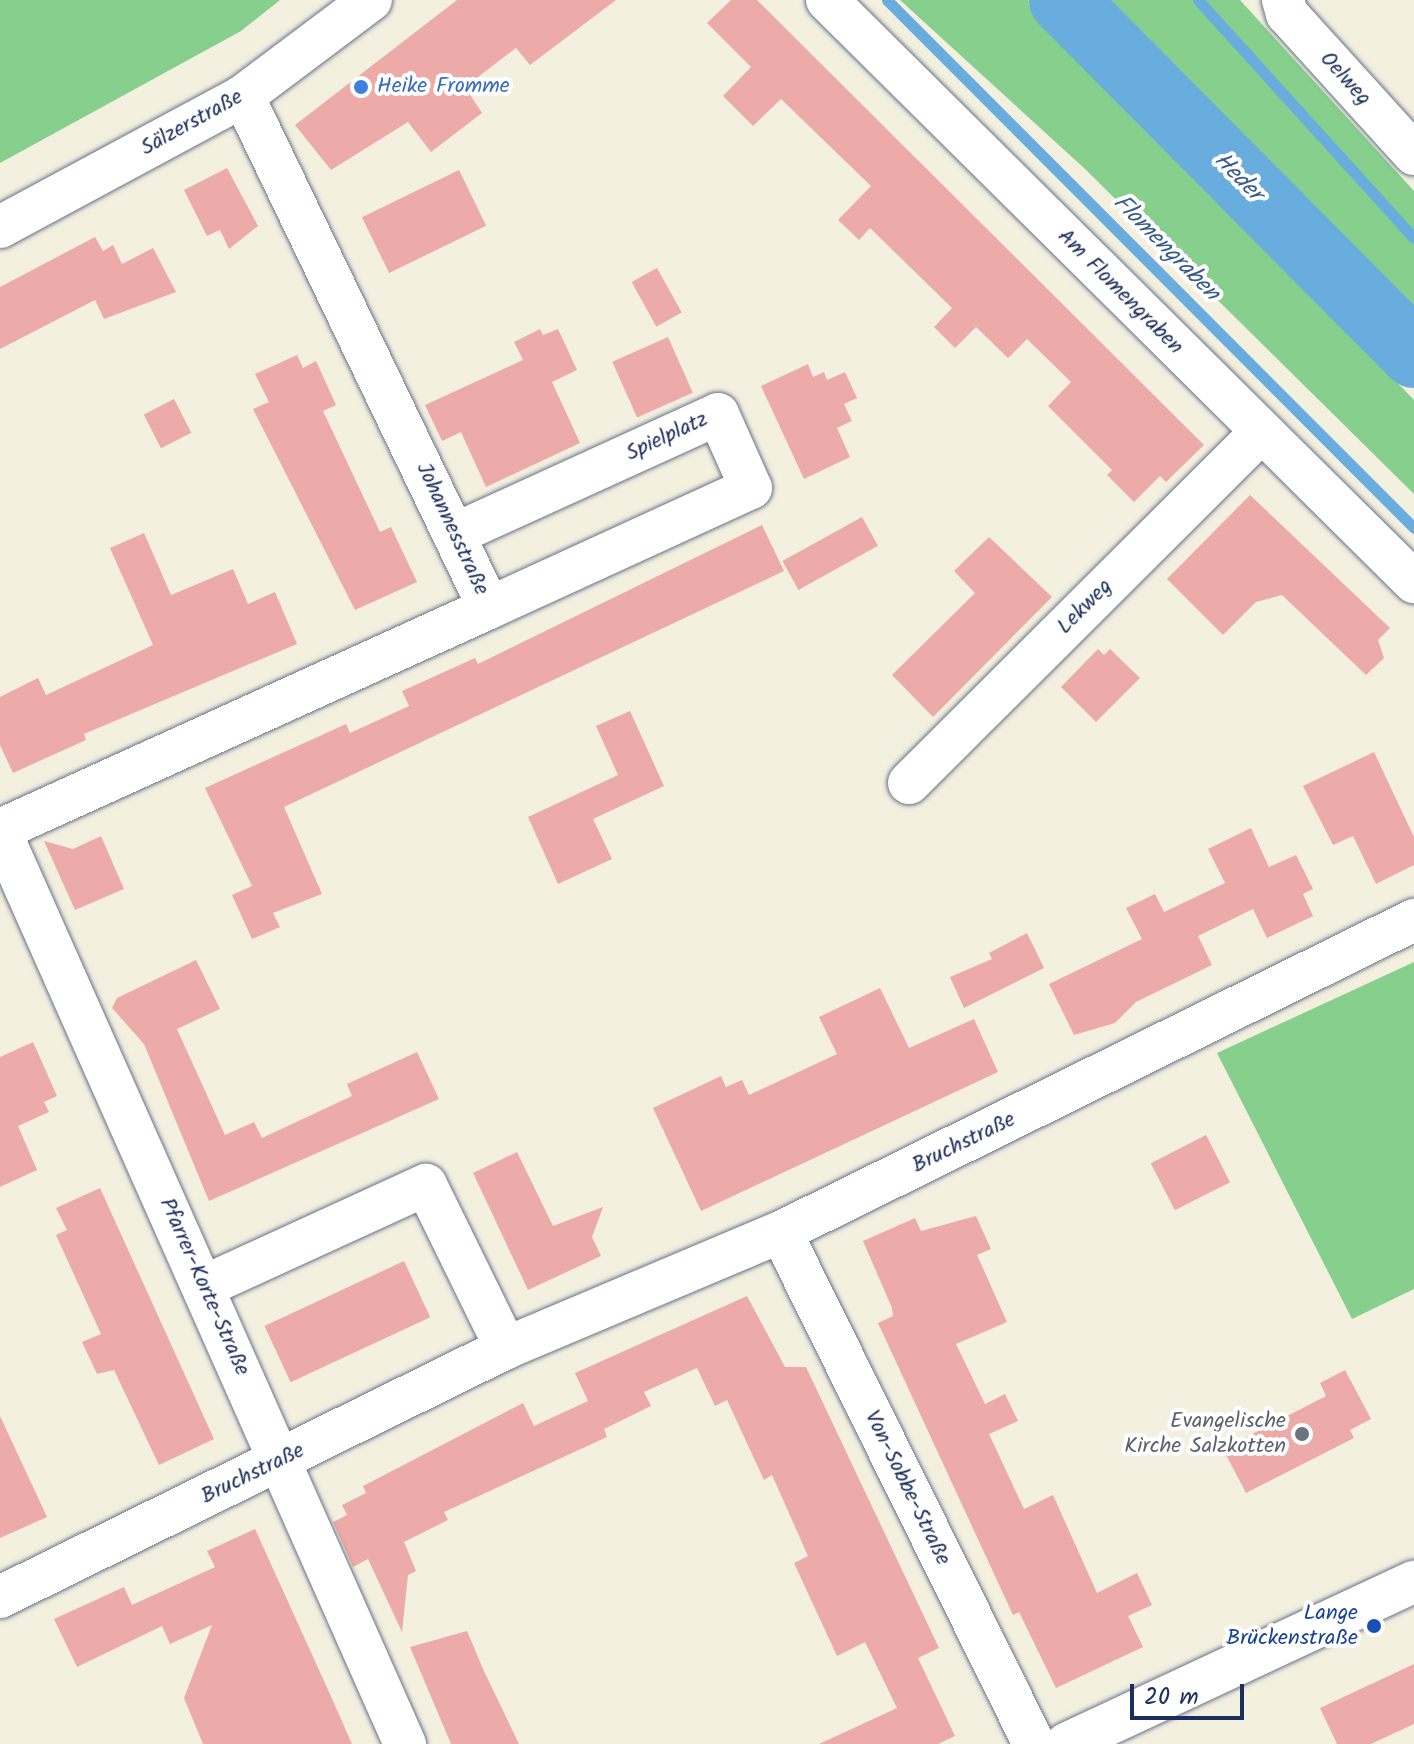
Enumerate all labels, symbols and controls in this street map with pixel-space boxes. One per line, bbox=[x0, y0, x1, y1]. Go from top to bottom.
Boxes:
street label: Oelweg bbox=[1314, 46, 1376, 112]
place label: Heike Fromme bbox=[377, 74, 510, 100]
marker: Heike Fromme bbox=[352, 78, 370, 96]
street label: Sälzerstraße bbox=[136, 84, 248, 162]
water label: Heder bbox=[1207, 146, 1269, 208]
water label: Flomengraben bbox=[1107, 189, 1225, 307]
street label: Am Flomengraben bbox=[1052, 224, 1188, 360]
street label: Spielplatz bbox=[622, 407, 712, 467]
street label: Johannesstraße bbox=[410, 458, 494, 600]
street label: Lekweg bbox=[1052, 574, 1118, 640]
street label: Bruchstraße bbox=[908, 1107, 1020, 1179]
street label: Pfarrer-Korte-Straße bbox=[153, 1194, 255, 1380]
street label: Von-Sobbe-Straße bbox=[858, 1406, 956, 1570]
place label: Evangelische Kirche Salzkotten bbox=[1124, 1408, 1286, 1460]
marker: Evangelische Kirche Salzkotten bbox=[1293, 1425, 1311, 1443]
street label: Bruchstraße bbox=[197, 1438, 309, 1510]
place label: Lange Brückenstraße bbox=[1226, 1600, 1358, 1652]
marker: Lange Brückenstraße bbox=[1365, 1617, 1383, 1635]
scale bar bbox=[1134, 1668, 1248, 1718]
text: 20 m bbox=[1144, 1678, 1199, 1717]

